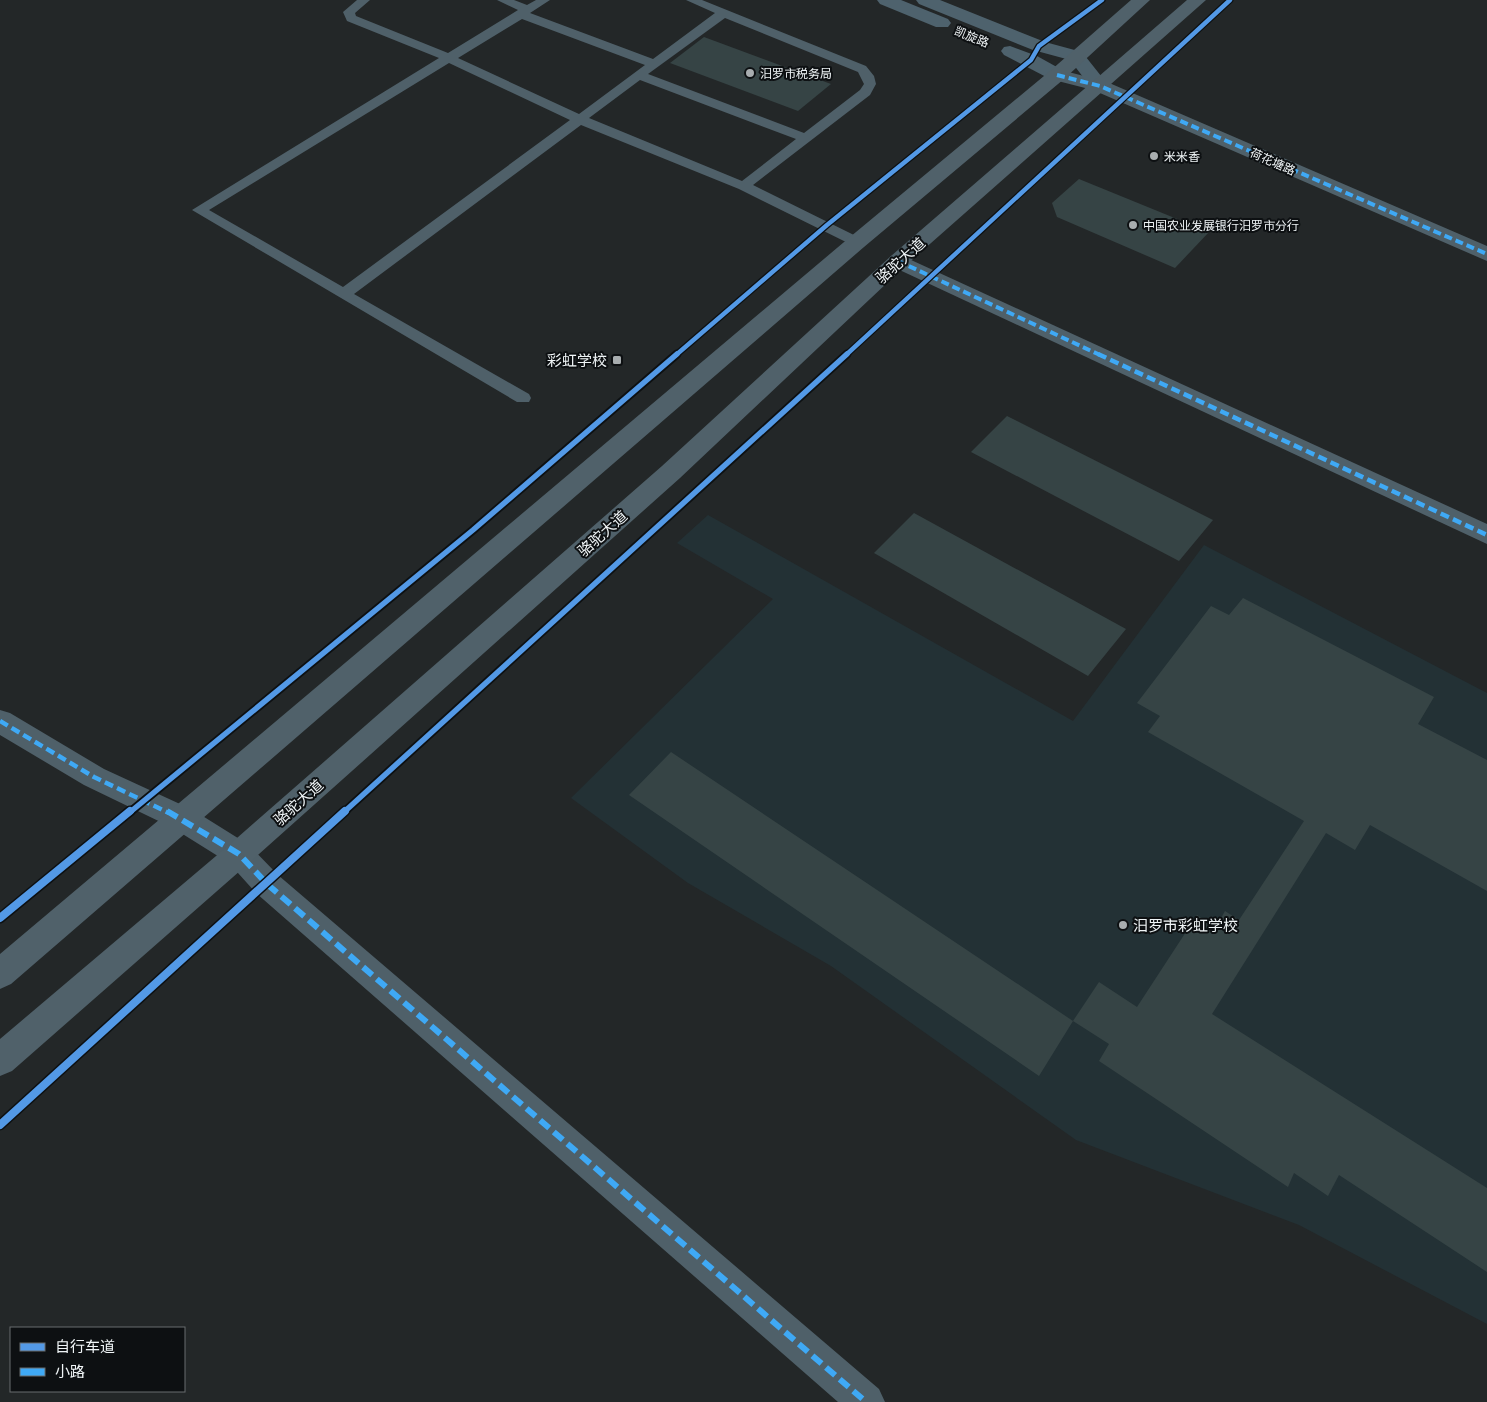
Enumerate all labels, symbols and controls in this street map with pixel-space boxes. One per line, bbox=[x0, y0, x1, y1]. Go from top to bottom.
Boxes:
street label: 凯旋路 bbox=[952, 22, 992, 50]
place label: 汨罗市税务局 bbox=[760, 65, 832, 81]
marker: 汨罗市税务局 bbox=[744, 67, 756, 79]
street label: 荷花塘路 bbox=[1248, 144, 1298, 178]
place label: 米米香 bbox=[1164, 148, 1200, 164]
marker: 米米香 bbox=[1148, 150, 1160, 162]
place label: 中国农业发展银行汨罗市分行 bbox=[1143, 217, 1299, 233]
marker: 中国农业发展银行汨罗市分行 bbox=[1127, 219, 1139, 231]
street label: 骆驼大道 bbox=[871, 232, 929, 288]
place label: 彩虹学校 bbox=[547, 350, 607, 370]
marker: 彩虹学校 bbox=[611, 354, 623, 366]
street label: 骆驼大道 bbox=[573, 505, 631, 561]
street label: 骆驼大道 bbox=[269, 774, 327, 830]
place label: 汨罗市彩虹学校 bbox=[1133, 915, 1238, 935]
marker: 汨罗市彩虹学校 bbox=[1117, 919, 1129, 931]
legend bbox=[10, 1327, 185, 1392]
text: 自行车道 bbox=[55, 1336, 115, 1356]
text: 小路 bbox=[55, 1361, 85, 1381]

